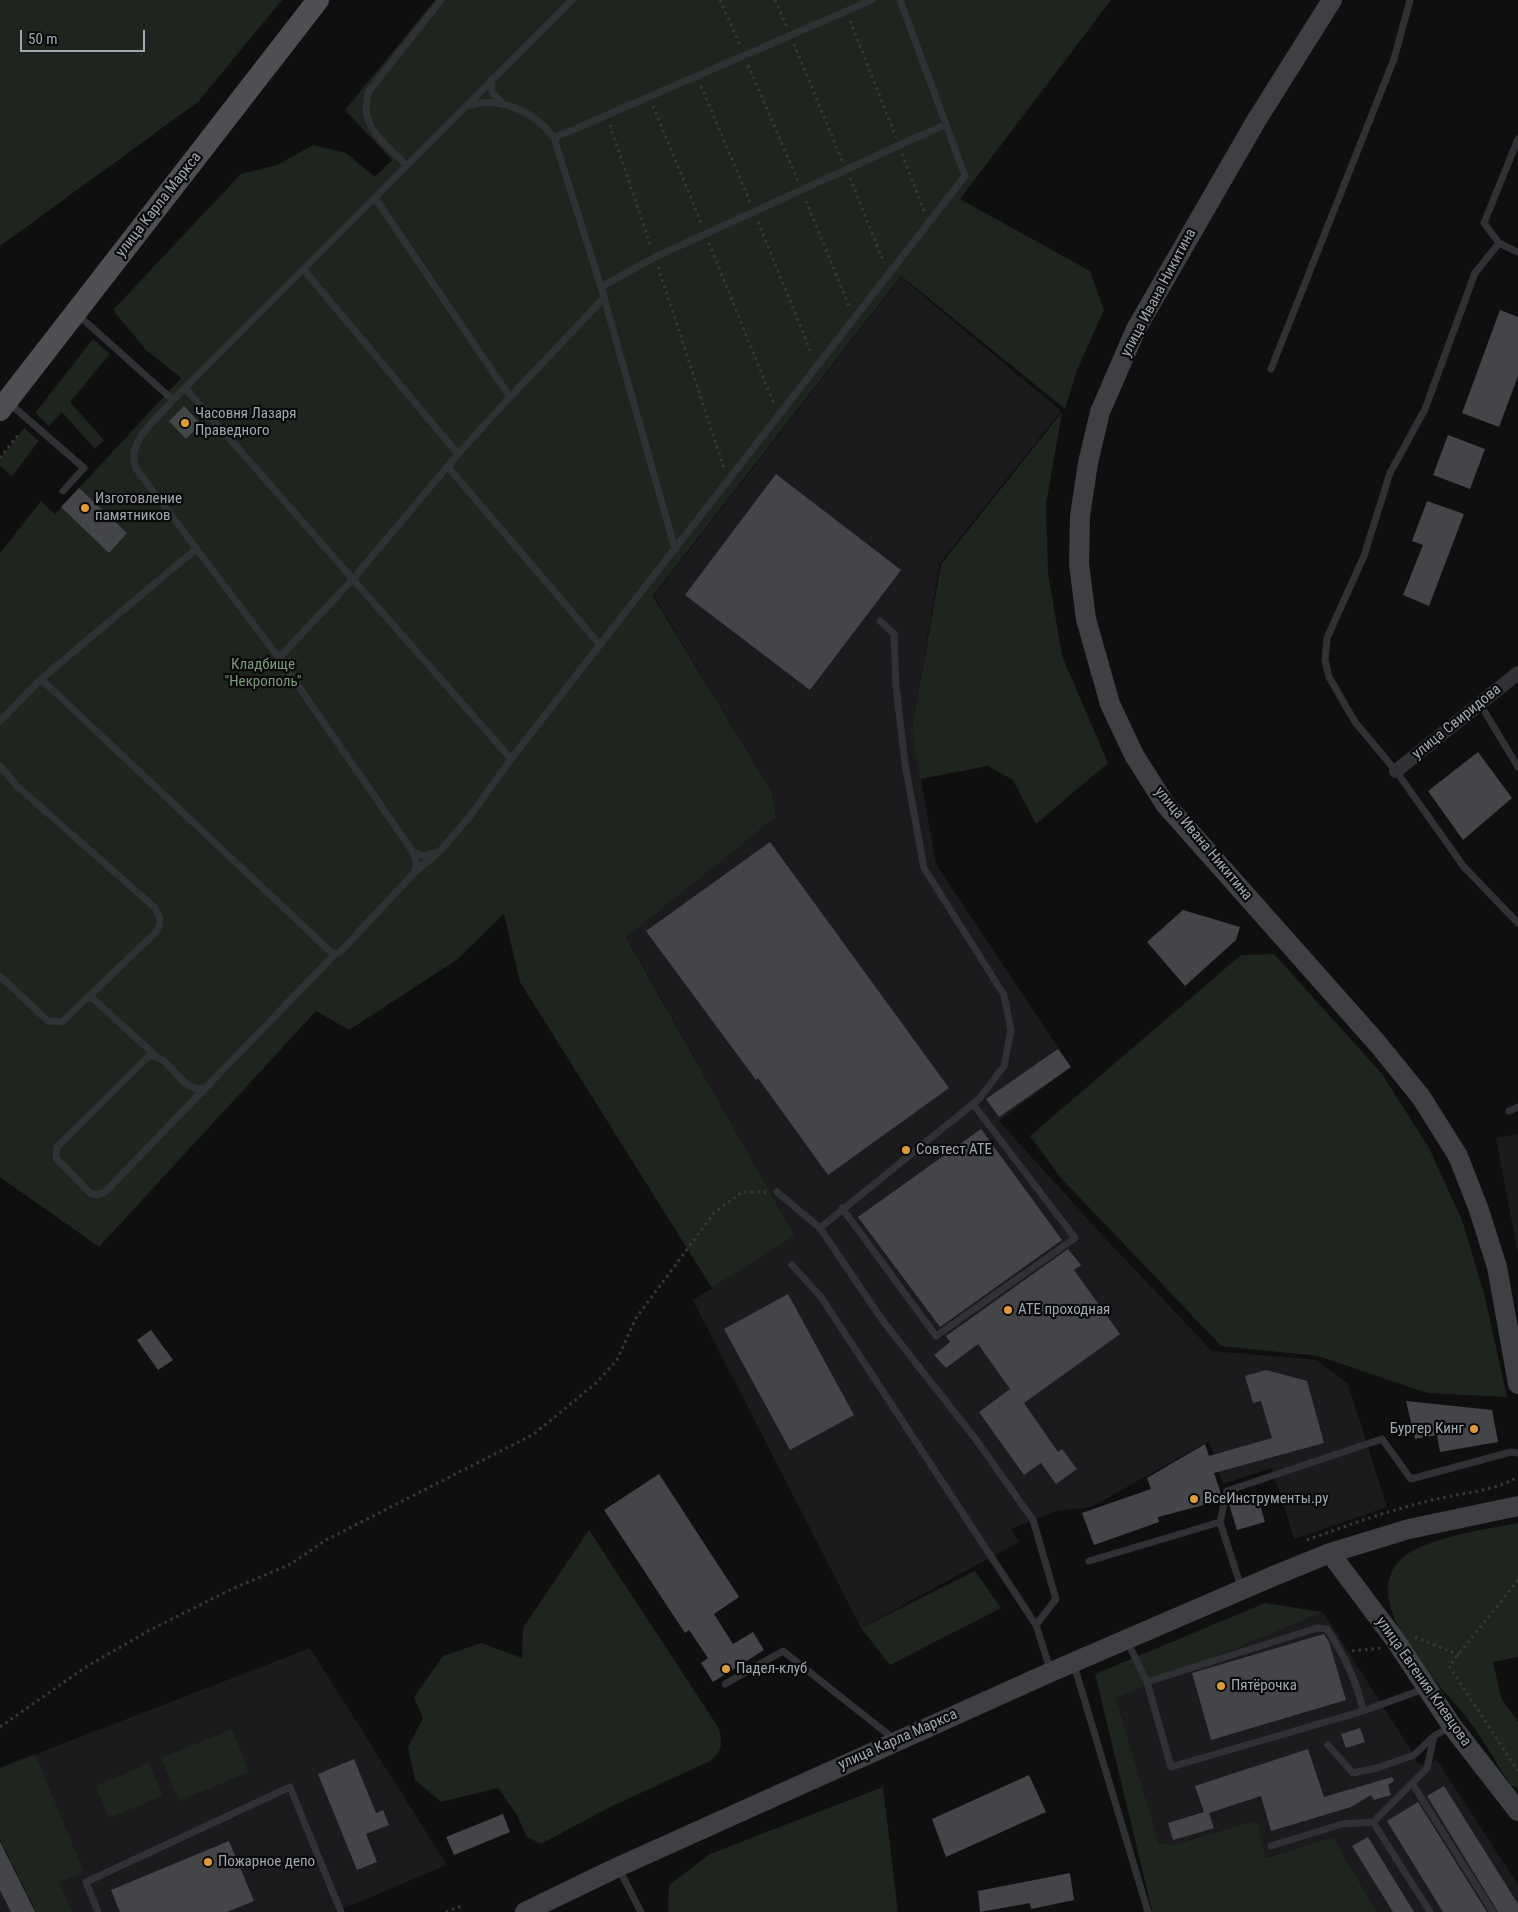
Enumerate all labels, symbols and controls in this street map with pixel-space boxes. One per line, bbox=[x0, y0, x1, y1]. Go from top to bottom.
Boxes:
scale bar bbox=[22, 20, 148, 52]
text: 50 m bbox=[28, 30, 58, 48]
street label: улица Карла Маркса bbox=[112, 149, 206, 261]
street label: улица Ивана Никитина bbox=[1118, 226, 1200, 360]
place label: Часовня Лазаря Праведного bbox=[195, 405, 296, 440]
marker: Часовня Лазаря Праведного bbox=[179, 417, 191, 429]
place label: Изготовление памятников bbox=[95, 490, 182, 525]
marker: Изготовление памятников bbox=[79, 502, 91, 514]
park label: Кладбище "Некрополь" bbox=[225, 656, 301, 691]
street label: улица Свиридова bbox=[1409, 681, 1505, 763]
street label: улица Ивана Никитина bbox=[1150, 784, 1256, 904]
place label: Совтест АТЕ bbox=[916, 1141, 992, 1159]
marker: Совтест АТЕ bbox=[900, 1144, 912, 1156]
place label: АТЕ проходная bbox=[1018, 1301, 1110, 1319]
marker: АТЕ проходная bbox=[1002, 1304, 1014, 1316]
place label: Бургер Кинг bbox=[1390, 1420, 1464, 1438]
marker: Бургер Кинг bbox=[1468, 1423, 1480, 1435]
place label: ВсеИнструменты.ру bbox=[1204, 1490, 1328, 1508]
marker: ВсеИнструменты.ру bbox=[1188, 1493, 1200, 1505]
street label: улица Евгения Клевцова bbox=[1371, 1614, 1475, 1750]
place label: Падел-клуб bbox=[736, 1660, 807, 1678]
marker: Падел-клуб bbox=[720, 1663, 732, 1675]
place label: Пятёрочка bbox=[1231, 1677, 1297, 1695]
marker: Пятёрочка bbox=[1215, 1680, 1227, 1692]
street label: улица Карла Маркса bbox=[836, 1706, 960, 1774]
place label: Пожарное депо bbox=[218, 1853, 315, 1871]
marker: Пожарное депо bbox=[202, 1856, 214, 1868]

